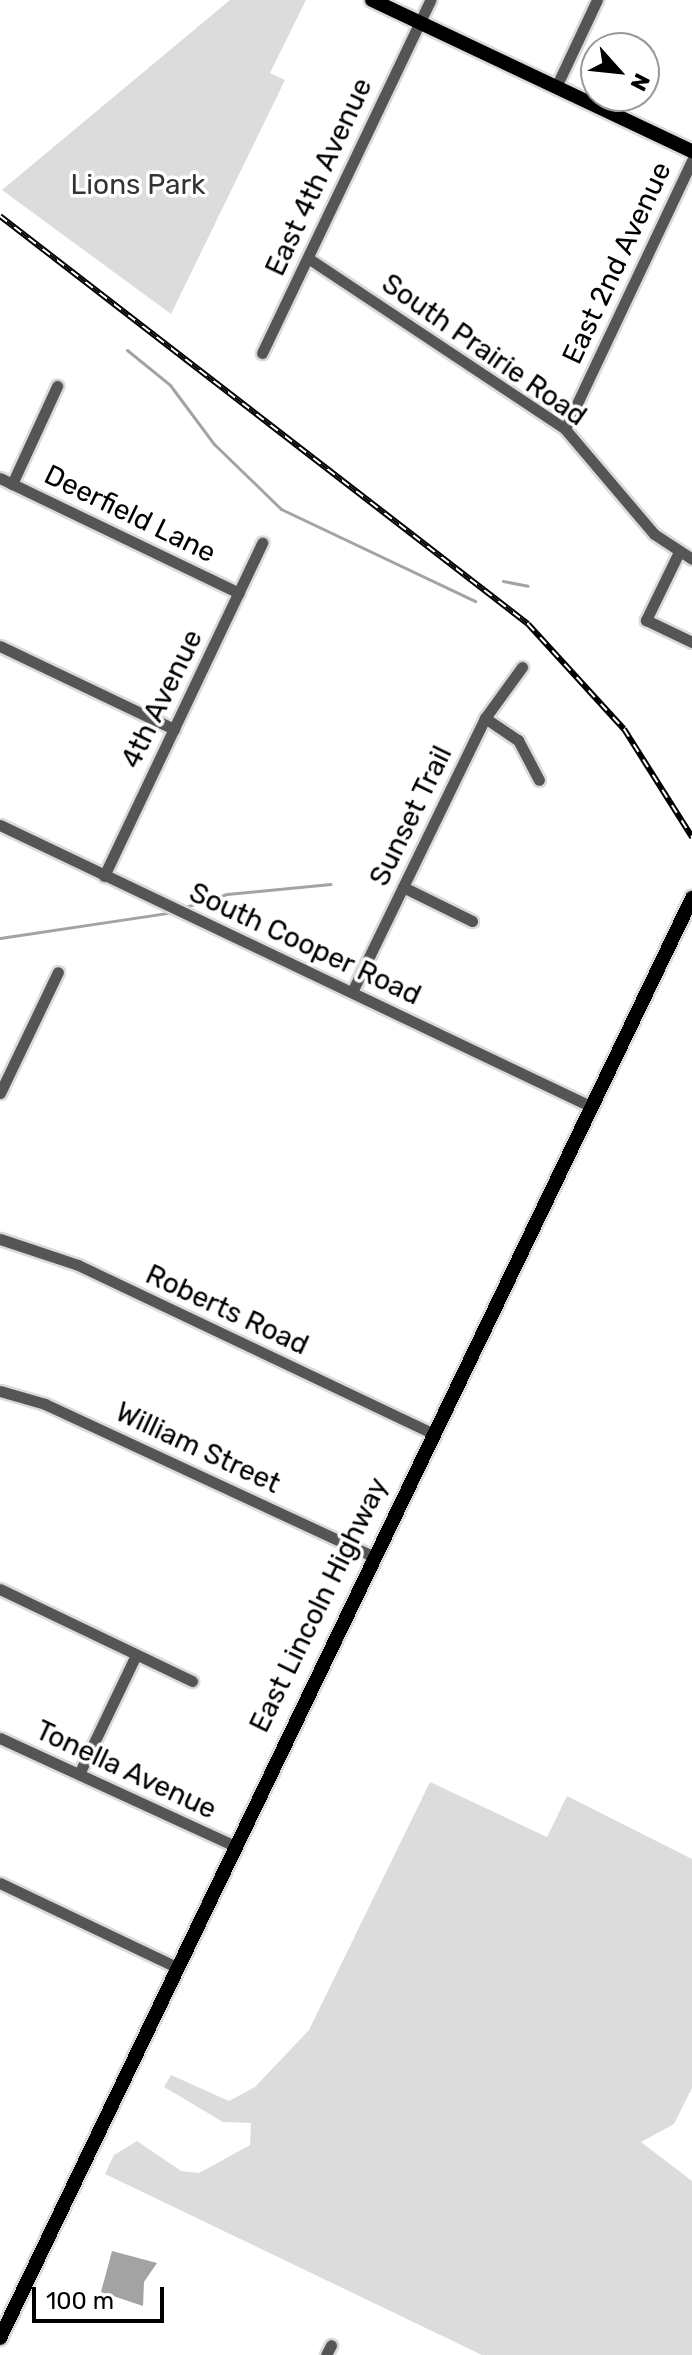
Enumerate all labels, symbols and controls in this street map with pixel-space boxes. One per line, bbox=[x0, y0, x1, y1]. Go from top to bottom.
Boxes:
north arrow bbox=[580, 32, 660, 112]
text: N bbox=[624, 69, 656, 95]
street label: East 4th Avenue bbox=[258, 73, 380, 281]
street label: East 2nd Avenue bbox=[555, 156, 679, 370]
park label: Lions Park bbox=[71, 168, 205, 202]
street label: South Prairie Road bbox=[375, 267, 593, 433]
street label: Deerfield Lane bbox=[39, 458, 221, 570]
street label: 4th Avenue bbox=[114, 624, 210, 774]
street label: Sunset Trail bbox=[363, 740, 459, 892]
street label: South Cooper Road bbox=[184, 875, 426, 1013]
street label: Roberts Road bbox=[140, 1258, 314, 1362]
street label: William Street bbox=[110, 1395, 286, 1501]
street label: East Lincoln Highway bbox=[243, 1472, 395, 1738]
street label: Tonella Avenue bbox=[30, 1713, 222, 1827]
scale bar bbox=[36, 2271, 168, 2321]
text: 100 m bbox=[46, 2287, 114, 2315]

